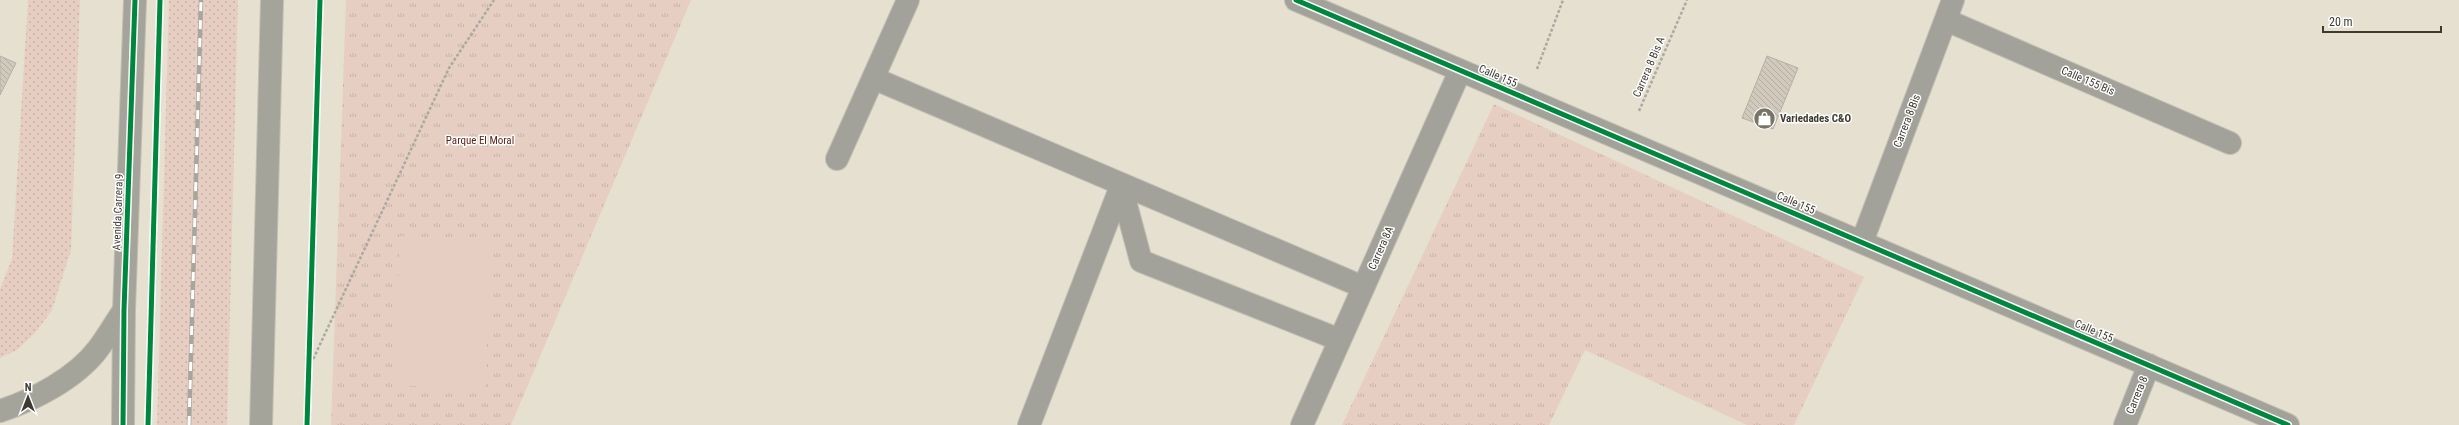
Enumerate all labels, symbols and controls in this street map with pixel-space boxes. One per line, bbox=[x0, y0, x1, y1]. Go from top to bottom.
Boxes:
scale bar bbox=[2323, 8, 2441, 34]
text: 20 m bbox=[2329, 15, 2353, 29]
street label: Carrera 8 Bis A bbox=[1630, 34, 1668, 99]
street label: Calle 155 bbox=[1477, 62, 1519, 90]
street label: Calle 155 Bis bbox=[2059, 64, 2117, 98]
street label: Carrera 8 Bis bbox=[1891, 93, 1923, 149]
shop icon: Variedades C&O bbox=[1752, 105, 1778, 131]
place label: Variedades C&O bbox=[1780, 112, 1851, 125]
park label: Parque El Moral bbox=[446, 134, 514, 147]
street label: Avenida Carrera 9 bbox=[110, 173, 126, 251]
street label: Calle 155 bbox=[1775, 189, 1817, 217]
street label: Carrera 8A bbox=[1366, 224, 1397, 272]
street label: Calle 155 bbox=[2073, 317, 2115, 345]
street label: Carrera 8 bbox=[2124, 374, 2150, 416]
north arrow bbox=[8, 377, 48, 417]
text: N bbox=[25, 381, 32, 394]

